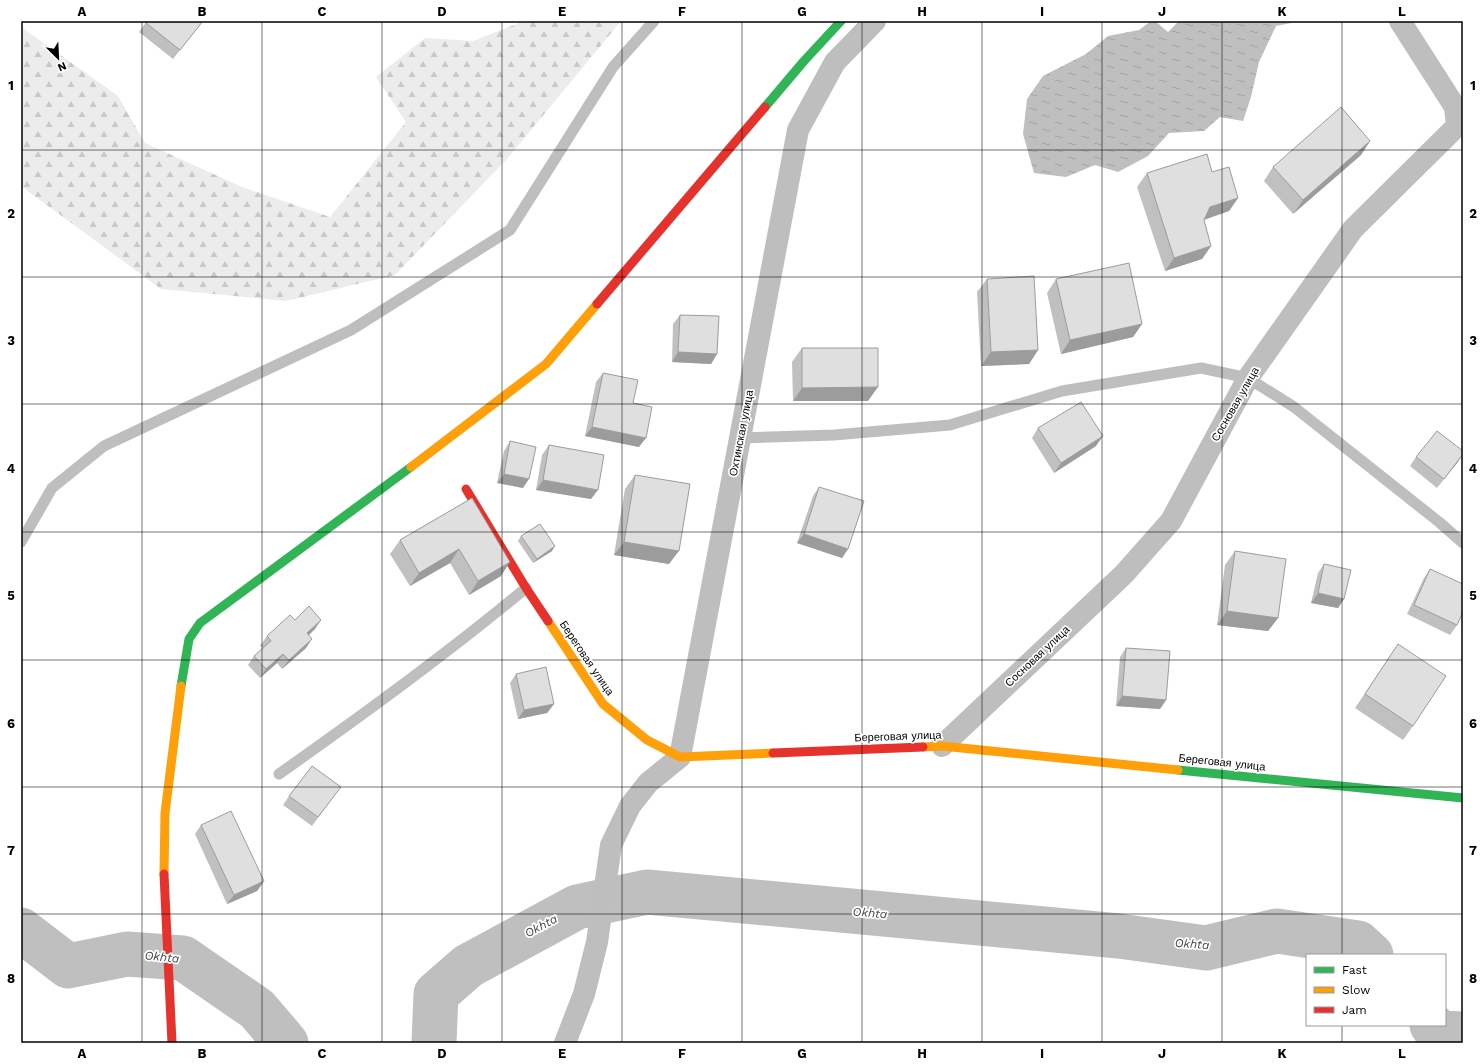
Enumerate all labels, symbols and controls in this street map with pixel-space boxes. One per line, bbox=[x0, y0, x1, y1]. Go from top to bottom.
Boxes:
text: A bbox=[78, 4, 87, 19]
text: B bbox=[198, 4, 207, 19]
text: C bbox=[318, 4, 327, 19]
text: D bbox=[437, 4, 447, 19]
text: E bbox=[558, 4, 566, 19]
text: F bbox=[678, 4, 686, 19]
text: G bbox=[797, 4, 807, 19]
text: H bbox=[917, 4, 927, 19]
text: I bbox=[1040, 4, 1044, 19]
text: J bbox=[1158, 4, 1166, 19]
text: K bbox=[1277, 4, 1287, 19]
text: L bbox=[1398, 4, 1406, 19]
north arrow bbox=[38, 38, 78, 78]
text: N bbox=[55, 59, 68, 74]
text: 1 bbox=[8, 78, 14, 93]
text: 1 bbox=[1470, 78, 1476, 93]
text: 2 bbox=[7, 206, 15, 221]
text: 2 bbox=[1469, 206, 1477, 221]
text: 3 bbox=[7, 333, 15, 348]
text: 3 bbox=[1469, 333, 1477, 348]
street label: Сосновая улица bbox=[1209, 364, 1262, 444]
street label: Охтинская улица bbox=[727, 388, 756, 477]
text: 4 bbox=[7, 461, 16, 476]
text: 4 bbox=[1469, 461, 1478, 476]
text: 5 bbox=[7, 588, 15, 603]
text: 5 bbox=[1469, 588, 1477, 603]
street label: Береговая улица bbox=[557, 618, 617, 699]
street label: Сосновая улица bbox=[1002, 623, 1073, 690]
text: 6 bbox=[7, 716, 15, 731]
text: 6 bbox=[1469, 716, 1477, 731]
street label: Береговая улица bbox=[854, 728, 943, 745]
street label: Береговая улица bbox=[1178, 751, 1267, 774]
text: 7 bbox=[7, 843, 15, 858]
text: 7 bbox=[1469, 843, 1477, 858]
water label: Okhta bbox=[852, 905, 889, 922]
water label: Okhta bbox=[522, 911, 560, 940]
water label: Okhta bbox=[1174, 936, 1210, 952]
water label: Okhta bbox=[144, 948, 181, 966]
legend bbox=[1306, 954, 1446, 1026]
text: Fast bbox=[1342, 963, 1367, 977]
text: 8 bbox=[7, 971, 15, 986]
text: 8 bbox=[1469, 971, 1477, 986]
text: Slow bbox=[1342, 983, 1370, 997]
text: Jam bbox=[1342, 1003, 1367, 1017]
text: A bbox=[78, 1046, 87, 1061]
text: B bbox=[198, 1046, 207, 1061]
text: C bbox=[318, 1046, 327, 1061]
text: D bbox=[437, 1046, 447, 1061]
text: E bbox=[558, 1046, 566, 1061]
text: F bbox=[678, 1046, 686, 1061]
text: G bbox=[797, 1046, 807, 1061]
text: H bbox=[917, 1046, 927, 1061]
text: I bbox=[1040, 1046, 1044, 1061]
text: J bbox=[1158, 1046, 1166, 1061]
text: K bbox=[1277, 1046, 1287, 1061]
text: L bbox=[1398, 1046, 1406, 1061]

